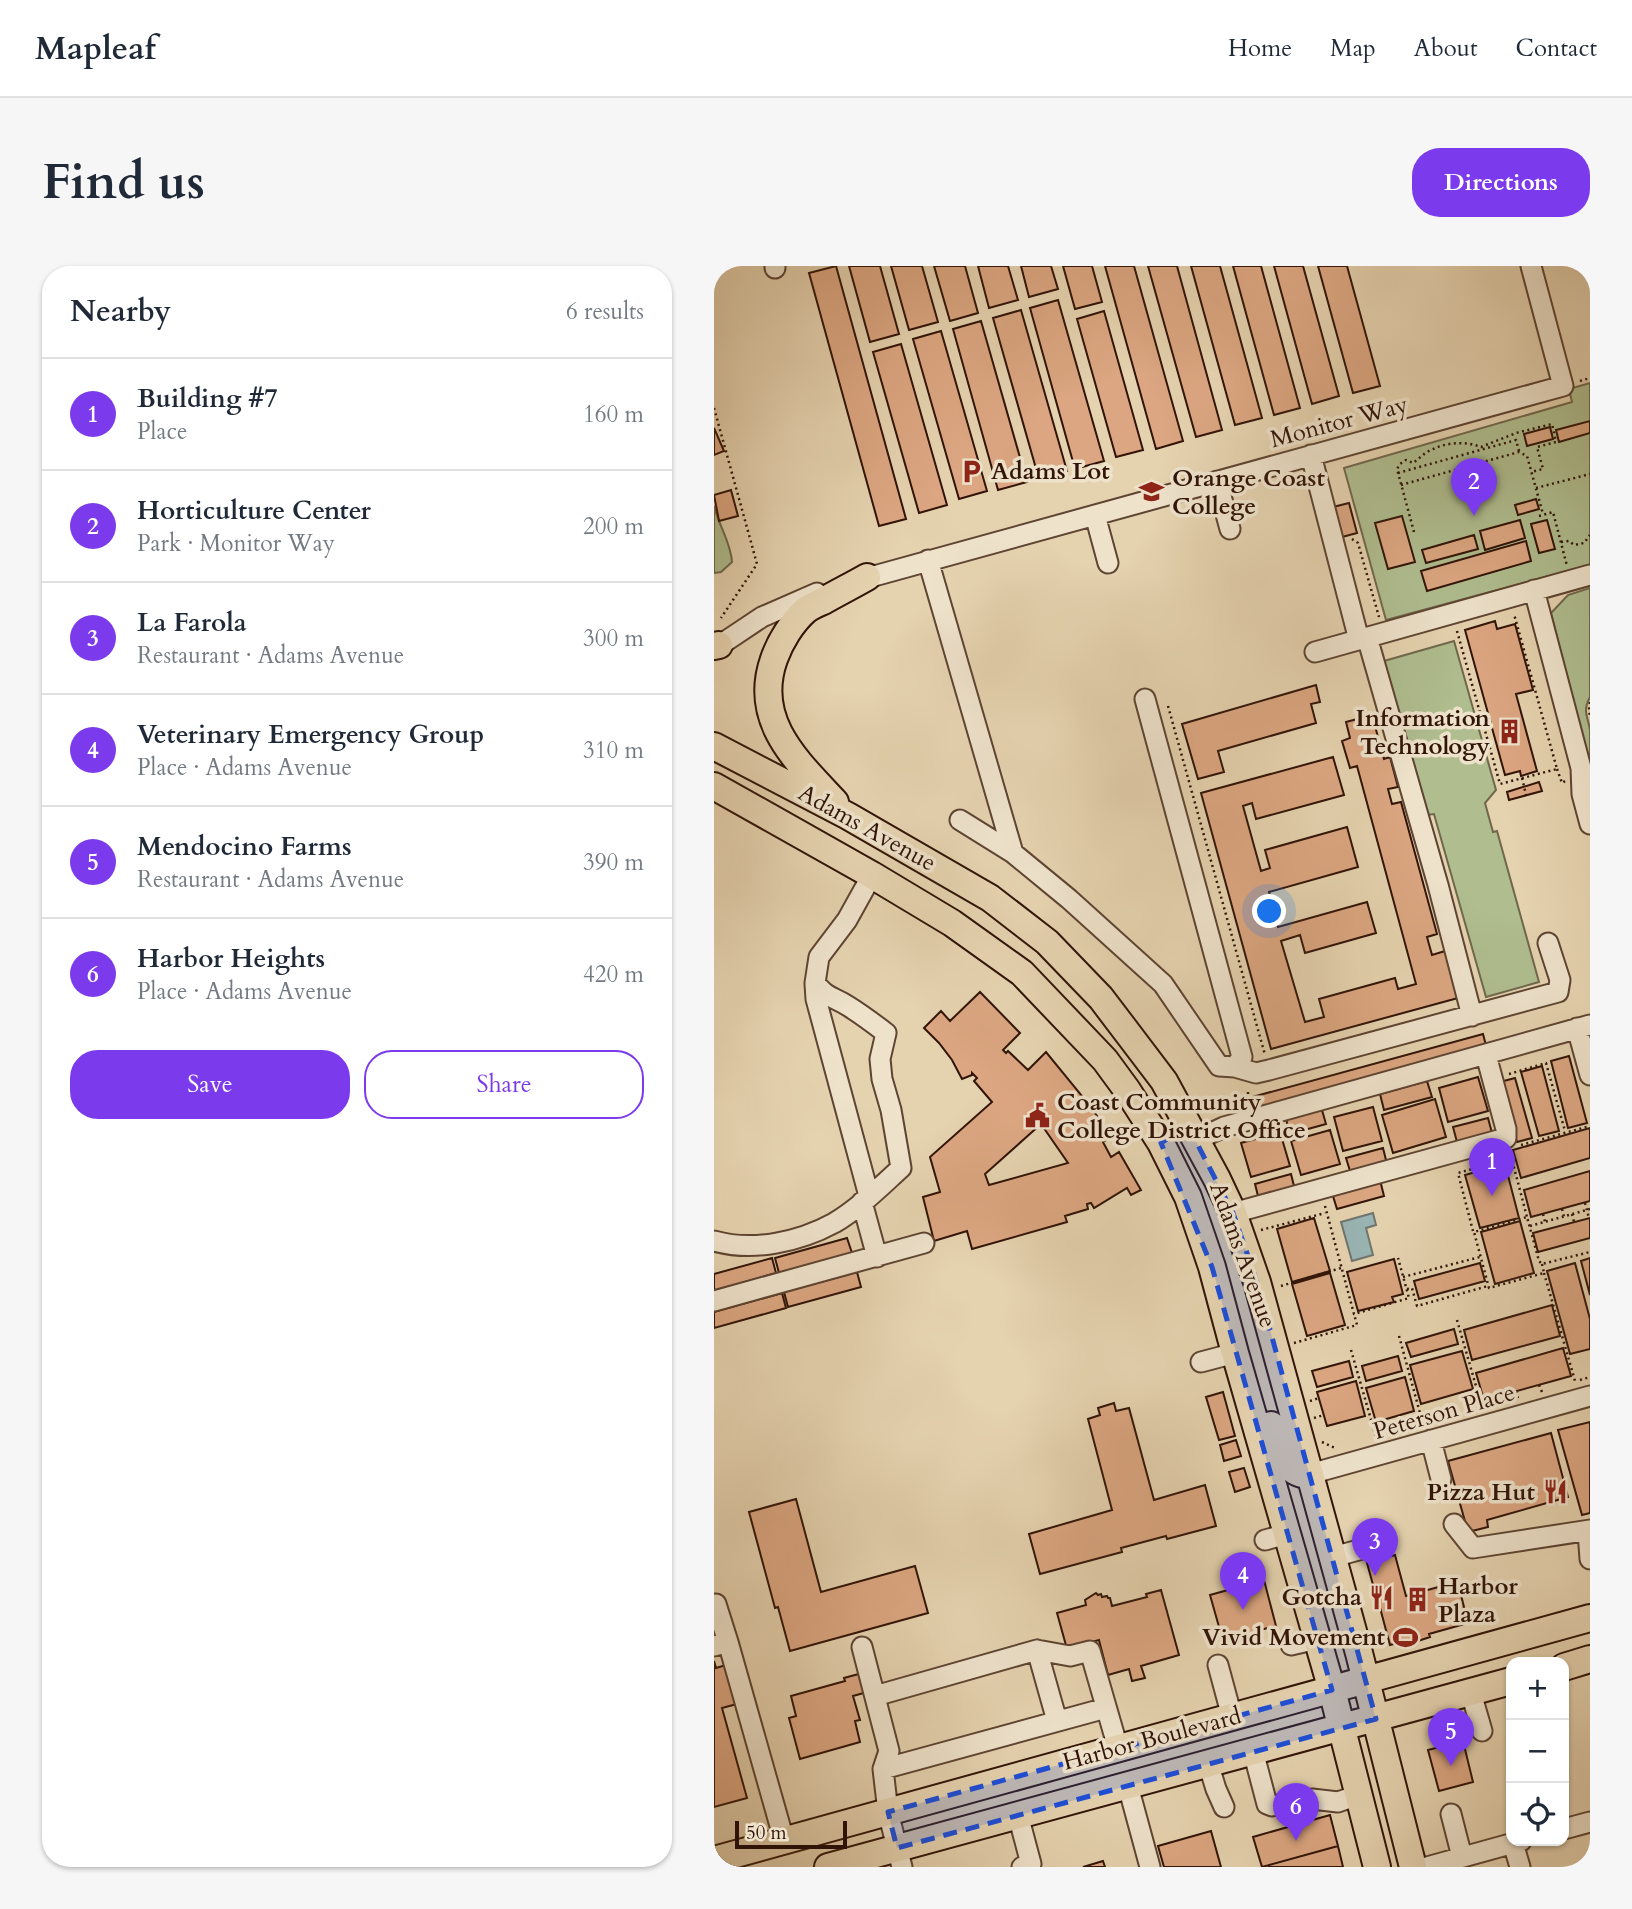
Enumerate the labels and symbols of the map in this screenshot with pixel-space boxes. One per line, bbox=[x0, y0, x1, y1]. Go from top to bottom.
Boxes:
street label: Monitor Way bbox=[1266, 388, 1412, 456]
place label: Adams Lot bbox=[991, 455, 1110, 488]
parking icon: Adams Lot bbox=[957, 457, 985, 485]
pin: 2 bbox=[1451, 458, 1497, 516]
place label: Orange Coast College bbox=[1172, 462, 1326, 523]
school or university icon: Orange Coast College bbox=[1138, 478, 1166, 506]
place label: Information Technology bbox=[1355, 702, 1491, 763]
building icon: Information Technology bbox=[1496, 718, 1524, 746]
street label: Adams Avenue bbox=[792, 777, 942, 879]
your location bbox=[1252, 894, 1286, 928]
place label: Coast Community College District Office bbox=[1057, 1086, 1306, 1147]
public building icon: Coast Community College District Office bbox=[1023, 1102, 1051, 1130]
pin: 1 bbox=[1469, 1138, 1515, 1196]
street label: Adams Avenue bbox=[1201, 1178, 1285, 1332]
street label: Peterson Place bbox=[1369, 1376, 1519, 1448]
place label: Pizza Hut bbox=[1427, 1476, 1536, 1509]
restaurant icon: Pizza Hut bbox=[1541, 1478, 1569, 1506]
pin: 3 bbox=[1352, 1518, 1398, 1576]
pin: 4 bbox=[1220, 1552, 1266, 1610]
place label: Harbor Plaza bbox=[1438, 1570, 1518, 1631]
place label: Gotcha bbox=[1282, 1581, 1362, 1614]
restaurant icon: Gotcha bbox=[1368, 1583, 1396, 1611]
building icon: Harbor Plaza bbox=[1404, 1586, 1432, 1614]
place label: Vivid Movement bbox=[1202, 1621, 1386, 1654]
sports icon: Vivid Movement bbox=[1391, 1623, 1419, 1651]
street label: Harbor Boulevard bbox=[1059, 1699, 1245, 1779]
pin: 5 bbox=[1428, 1708, 1474, 1766]
pin: 6 bbox=[1273, 1783, 1319, 1841]
scale bar bbox=[735, 1818, 847, 1850]

